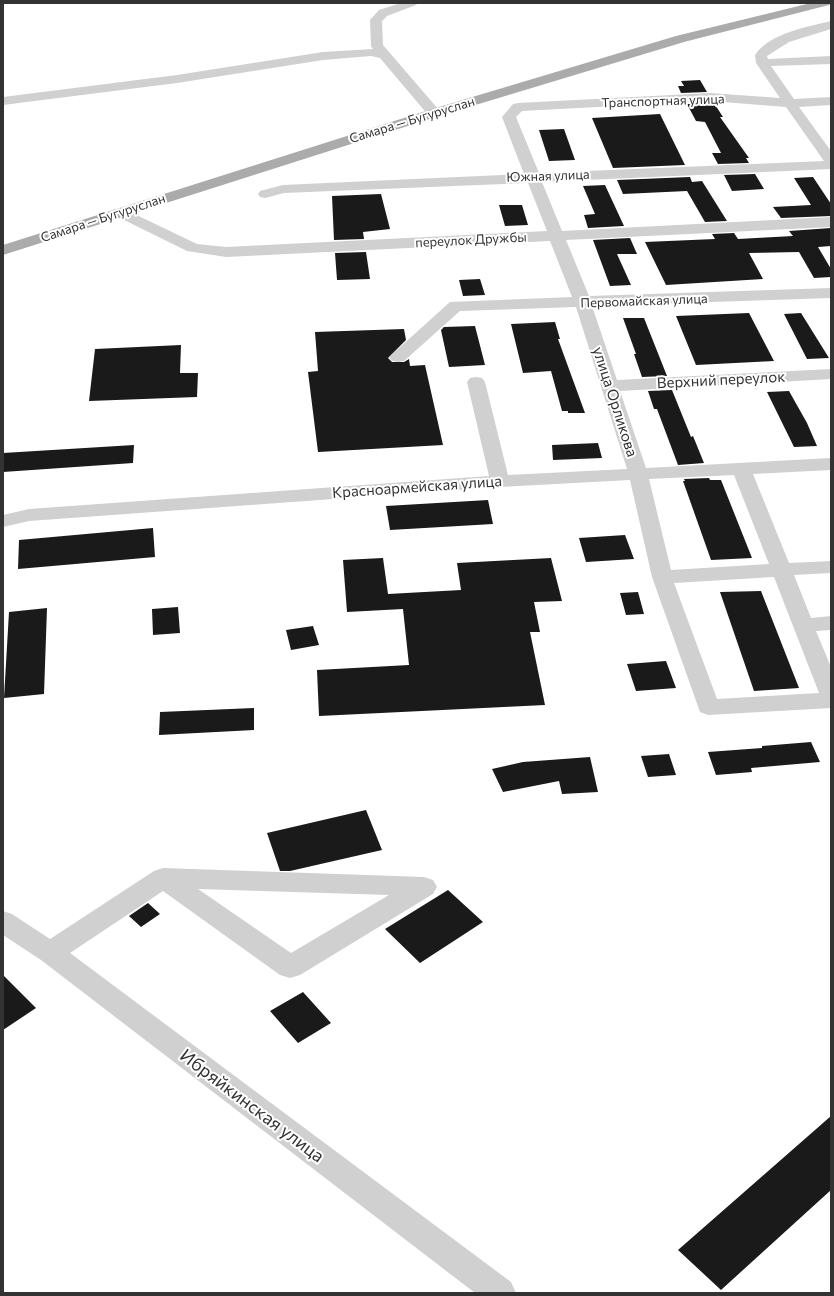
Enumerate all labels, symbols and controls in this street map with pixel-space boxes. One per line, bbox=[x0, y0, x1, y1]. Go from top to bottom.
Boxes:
street label: Транспортная улица bbox=[601, 91, 725, 111]
street label: Самара — Бугуруслан bbox=[347, 94, 477, 146]
street label: Южная улица bbox=[506, 167, 590, 185]
street label: Самара — Бугуруслан bbox=[39, 190, 167, 246]
street label: переулок Дружбы bbox=[415, 229, 527, 251]
street label: Первомайская улица bbox=[580, 291, 708, 311]
street label: улица Орликова bbox=[589, 345, 641, 459]
street label: Верхний переулок bbox=[656, 368, 786, 392]
street label: Красноармейская улица bbox=[331, 472, 503, 502]
street label: Ибряйкинская улица bbox=[176, 1045, 328, 1167]

